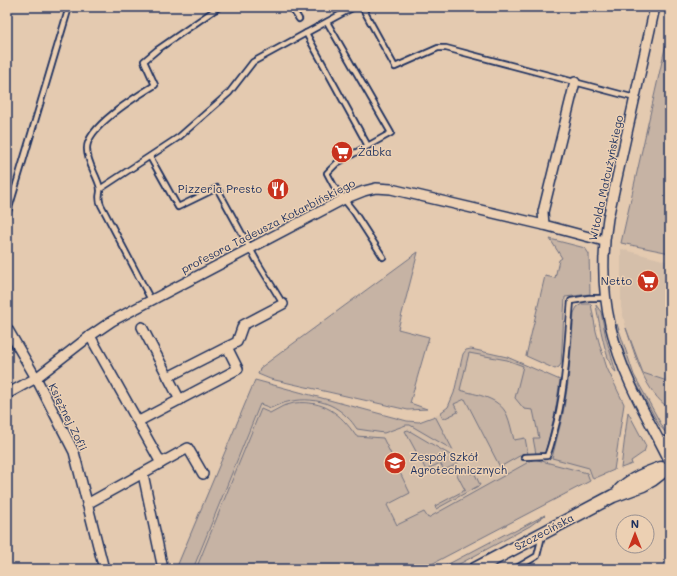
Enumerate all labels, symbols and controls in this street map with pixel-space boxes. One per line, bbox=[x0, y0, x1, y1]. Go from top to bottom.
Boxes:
street label: Witolda Małcużyńskiego bbox=[585, 113, 626, 242]
supermarket icon: Żabka bbox=[329, 139, 355, 165]
place label: Żabka bbox=[358, 144, 392, 159]
street label: profesora Tadeusza Kotarbińskiego bbox=[178, 175, 358, 276]
restaurant icon: Pizzeria Presto bbox=[265, 176, 291, 202]
place label: Pizzeria Presto bbox=[178, 181, 262, 196]
supermarket icon: Netto bbox=[635, 268, 661, 294]
place label: Netto bbox=[601, 273, 632, 288]
street label: Księżnej Zofii bbox=[46, 381, 91, 453]
place label: Zespół Szkół Agrotechnicznych bbox=[410, 449, 507, 477]
school or university icon: Zespół Szkół Agrotechnicznych bbox=[382, 450, 408, 476]
street label: Szczecińska bbox=[511, 509, 576, 554]
north arrow bbox=[615, 514, 655, 554]
text: N bbox=[631, 516, 639, 531]

